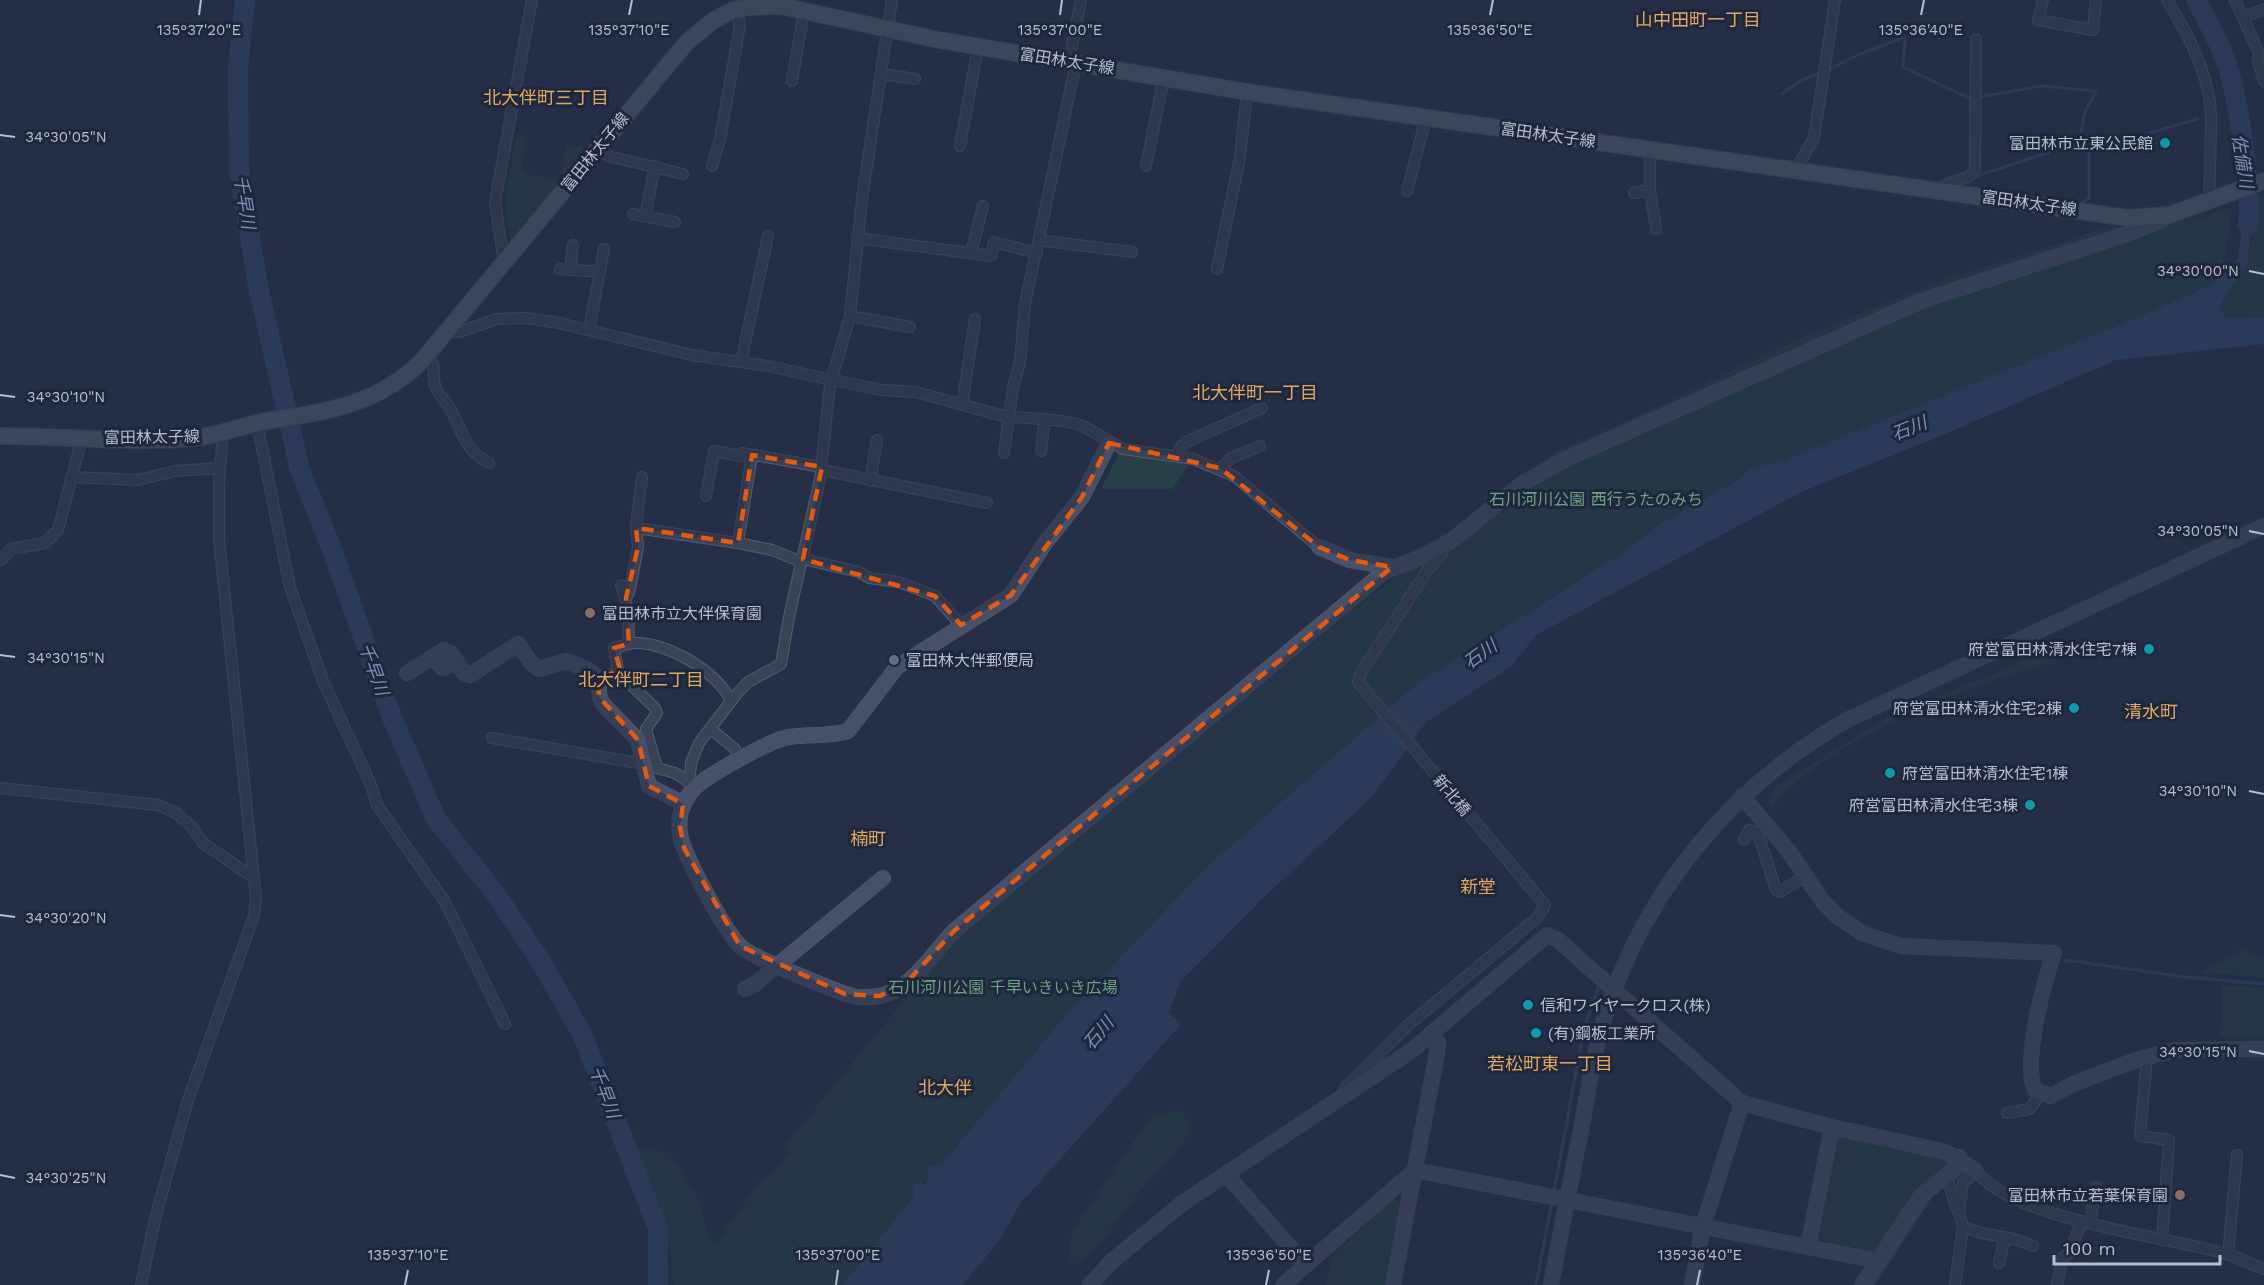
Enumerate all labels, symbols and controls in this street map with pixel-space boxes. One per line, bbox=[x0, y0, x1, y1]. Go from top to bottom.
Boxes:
district label: 山中田町一丁目 bbox=[1635, 9, 1761, 30]
text: 135°37'20"E bbox=[157, 21, 241, 39]
text: 135°37'10"E bbox=[588, 21, 670, 39]
text: 135°37'00"E bbox=[1018, 21, 1102, 39]
text: 135°36'50"E bbox=[1447, 21, 1533, 39]
text: 135°36'40"E bbox=[1879, 21, 1963, 39]
street label: 富田林太子線 bbox=[1018, 44, 1116, 78]
district label: 北大伴町三丁目 bbox=[483, 87, 609, 108]
street label: 富田林太子線 bbox=[557, 109, 633, 195]
street label: 富田林太子線 bbox=[1499, 119, 1597, 151]
text: 34°30'05"N bbox=[25, 128, 107, 146]
water label: 佐備川 bbox=[2228, 133, 2258, 191]
place label: 富田林市立東公民館 bbox=[2009, 134, 2153, 153]
marker: 富田林市立東公民館 bbox=[2158, 136, 2172, 150]
water label: 千早川 bbox=[230, 174, 260, 232]
street label: 富田林太子線 bbox=[1980, 187, 2078, 219]
text: 34°30'00"N bbox=[2157, 262, 2239, 280]
district label: 北大伴町一丁目 bbox=[1192, 382, 1318, 403]
text: 34°30'10"N bbox=[27, 388, 105, 406]
water label: 石川 bbox=[1888, 411, 1931, 444]
street label: 富田林太子線 bbox=[104, 427, 200, 447]
park label: 石川河川公園 西行うたのみち bbox=[1489, 490, 1703, 509]
text: 34°30'05"N bbox=[2157, 522, 2239, 540]
place label: 富田林市立大伴保育園 bbox=[602, 604, 762, 623]
marker: 富田林市立大伴保育園 bbox=[583, 606, 597, 620]
water label: 石川 bbox=[1459, 634, 1502, 673]
water label: 千早川 bbox=[355, 640, 394, 700]
place label: 府営富田林清水住宅7棟 bbox=[1968, 640, 2137, 659]
marker: 府営富田林清水住宅7棟 bbox=[2142, 642, 2156, 656]
text: 34°30'15"N bbox=[27, 649, 105, 667]
place label: 富田林大伴郵便局 bbox=[906, 651, 1034, 670]
marker: 富田林大伴郵便局 bbox=[887, 653, 901, 667]
district label: 北大伴町二丁目 bbox=[578, 669, 704, 690]
place label: 府営富田林清水住宅2棟 bbox=[1893, 699, 2062, 718]
marker: 府営富田林清水住宅2棟 bbox=[2067, 701, 2081, 715]
district label: 清水町 bbox=[2124, 701, 2178, 722]
place label: 府営富田林清水住宅1棟 bbox=[1902, 764, 2068, 783]
marker: 府営富田林清水住宅1棟 bbox=[1883, 766, 1897, 780]
street label: 新北橋 bbox=[1429, 771, 1475, 819]
text: 34°30'10"N bbox=[2159, 782, 2237, 800]
place label: 府営富田林清水住宅3棟 bbox=[1849, 796, 2018, 815]
marker: 府営富田林清水住宅3棟 bbox=[2023, 798, 2037, 812]
district label: 楠町 bbox=[850, 828, 886, 849]
district label: 新堂 bbox=[1460, 876, 1496, 897]
text: 34°30'20"N bbox=[25, 909, 107, 927]
park label: 石川河川公園 千早いきいき広場 bbox=[888, 978, 1118, 997]
place label: 信和ワイヤークロス(株) bbox=[1540, 996, 1711, 1015]
marker: 信和ワイヤークロス(株) bbox=[1521, 998, 1535, 1012]
water label: 石川 bbox=[1078, 1011, 1119, 1054]
place label: (有)鋼板工業所 bbox=[1548, 1024, 1655, 1043]
marker: (有)鋼板工業所 bbox=[1529, 1026, 1543, 1040]
text: 34°30'15"N bbox=[2159, 1043, 2237, 1061]
district label: 若松町東一丁目 bbox=[1487, 1053, 1613, 1074]
water label: 千早川 bbox=[586, 1063, 625, 1123]
district label: 北大伴 bbox=[918, 1077, 972, 1098]
text: 34°30'25"N bbox=[26, 1169, 106, 1187]
place label: 富田林市立若葉保育園 bbox=[2008, 1186, 2168, 1205]
marker: 富田林市立若葉保育園 bbox=[2173, 1188, 2187, 1202]
scale bar bbox=[2054, 1228, 2220, 1266]
text: 100 m bbox=[2063, 1238, 2116, 1259]
text: 135°37'10"E bbox=[367, 1246, 449, 1264]
text: 135°37'00"E bbox=[796, 1246, 880, 1264]
text: 135°36'50"E bbox=[1226, 1246, 1312, 1264]
text: 135°36'40"E bbox=[1658, 1246, 1742, 1264]

